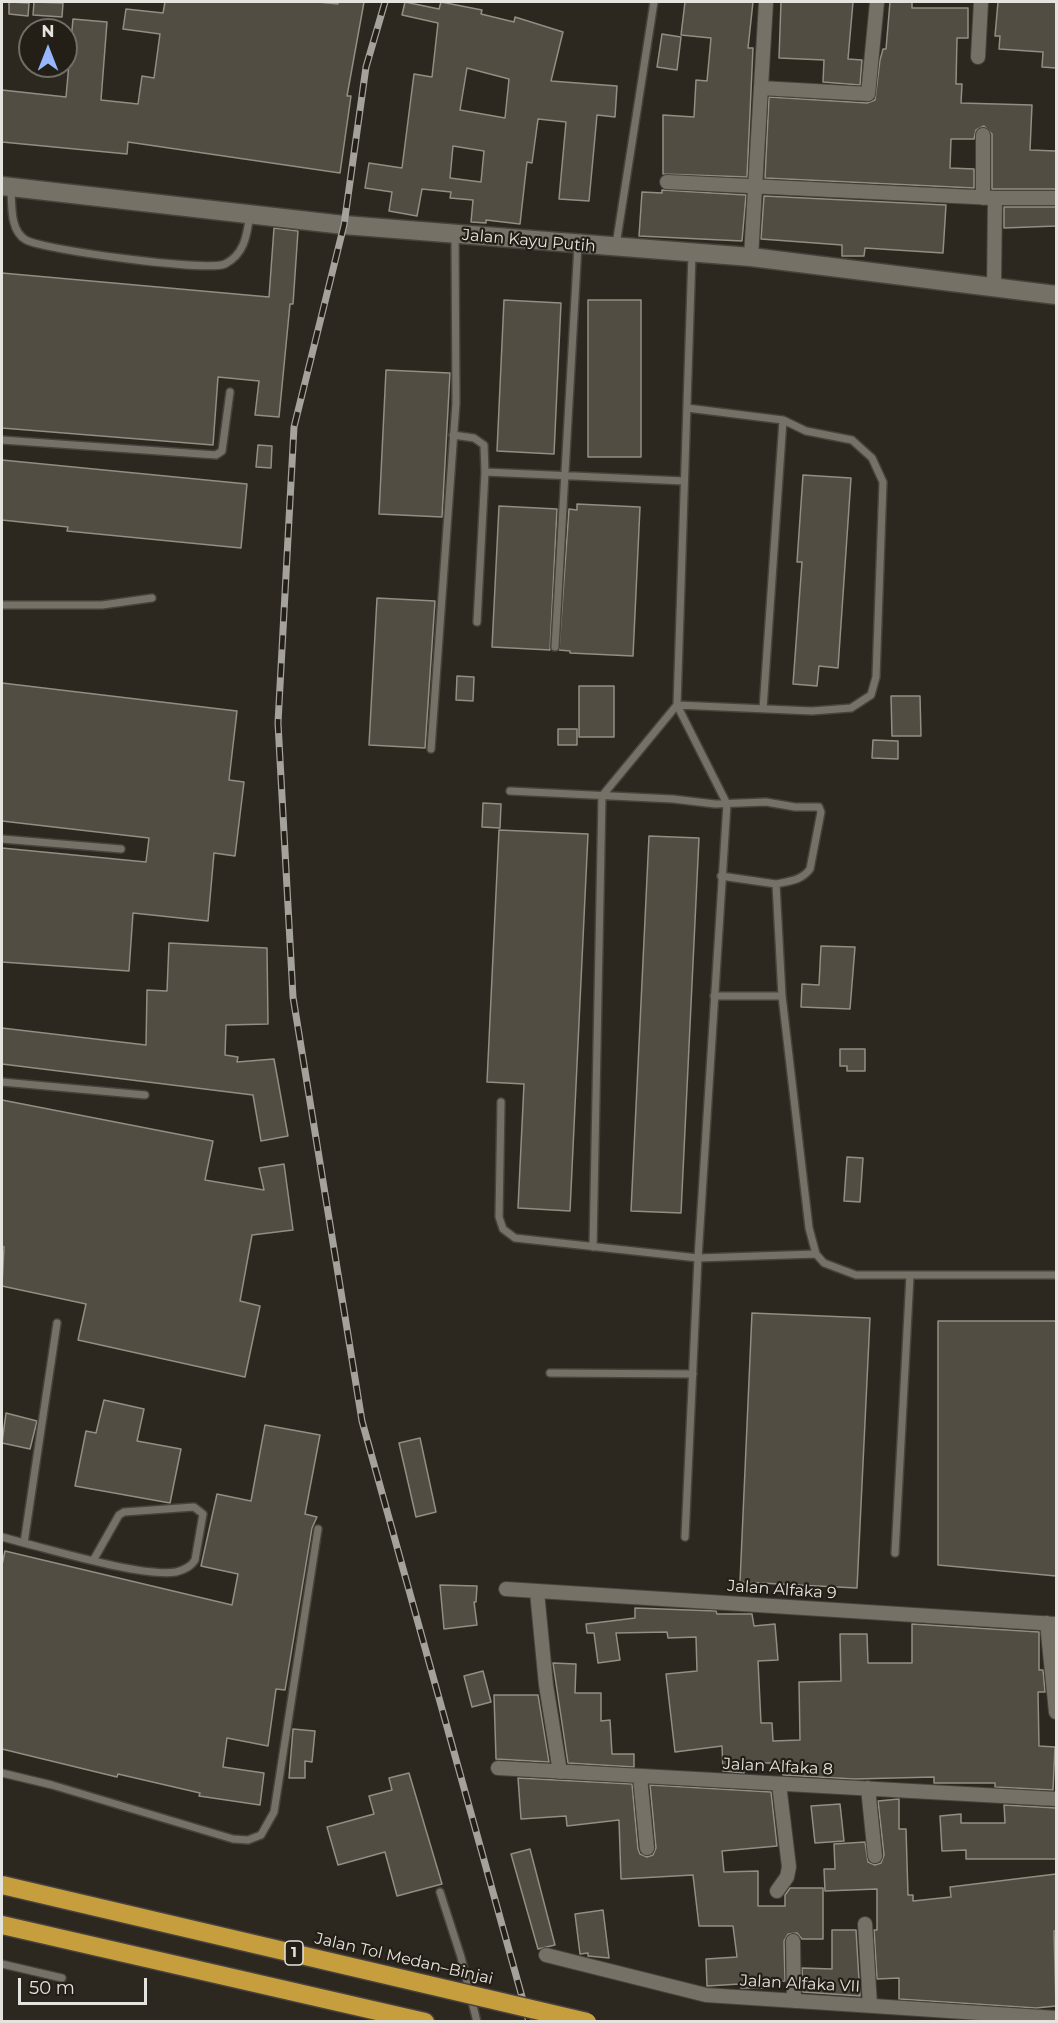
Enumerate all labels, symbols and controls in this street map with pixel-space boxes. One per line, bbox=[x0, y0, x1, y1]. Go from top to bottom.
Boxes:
north arrow bbox=[18, 18, 78, 78]
text: N bbox=[42, 22, 54, 41]
street label: Jalan Kayu Putih bbox=[461, 226, 597, 256]
street label: Jalan Alfaka 9 bbox=[727, 1577, 837, 1603]
street label: Jalan Alfaka 8 bbox=[723, 1755, 833, 1779]
street label: Jalan Tol Medan–Binjai bbox=[313, 1929, 495, 1989]
road number: 1 bbox=[285, 1941, 303, 1965]
scale bar bbox=[21, 1966, 150, 2004]
street label: Jalan Alfaka VII bbox=[739, 1971, 861, 1997]
text: 50 m bbox=[29, 1977, 75, 1999]

